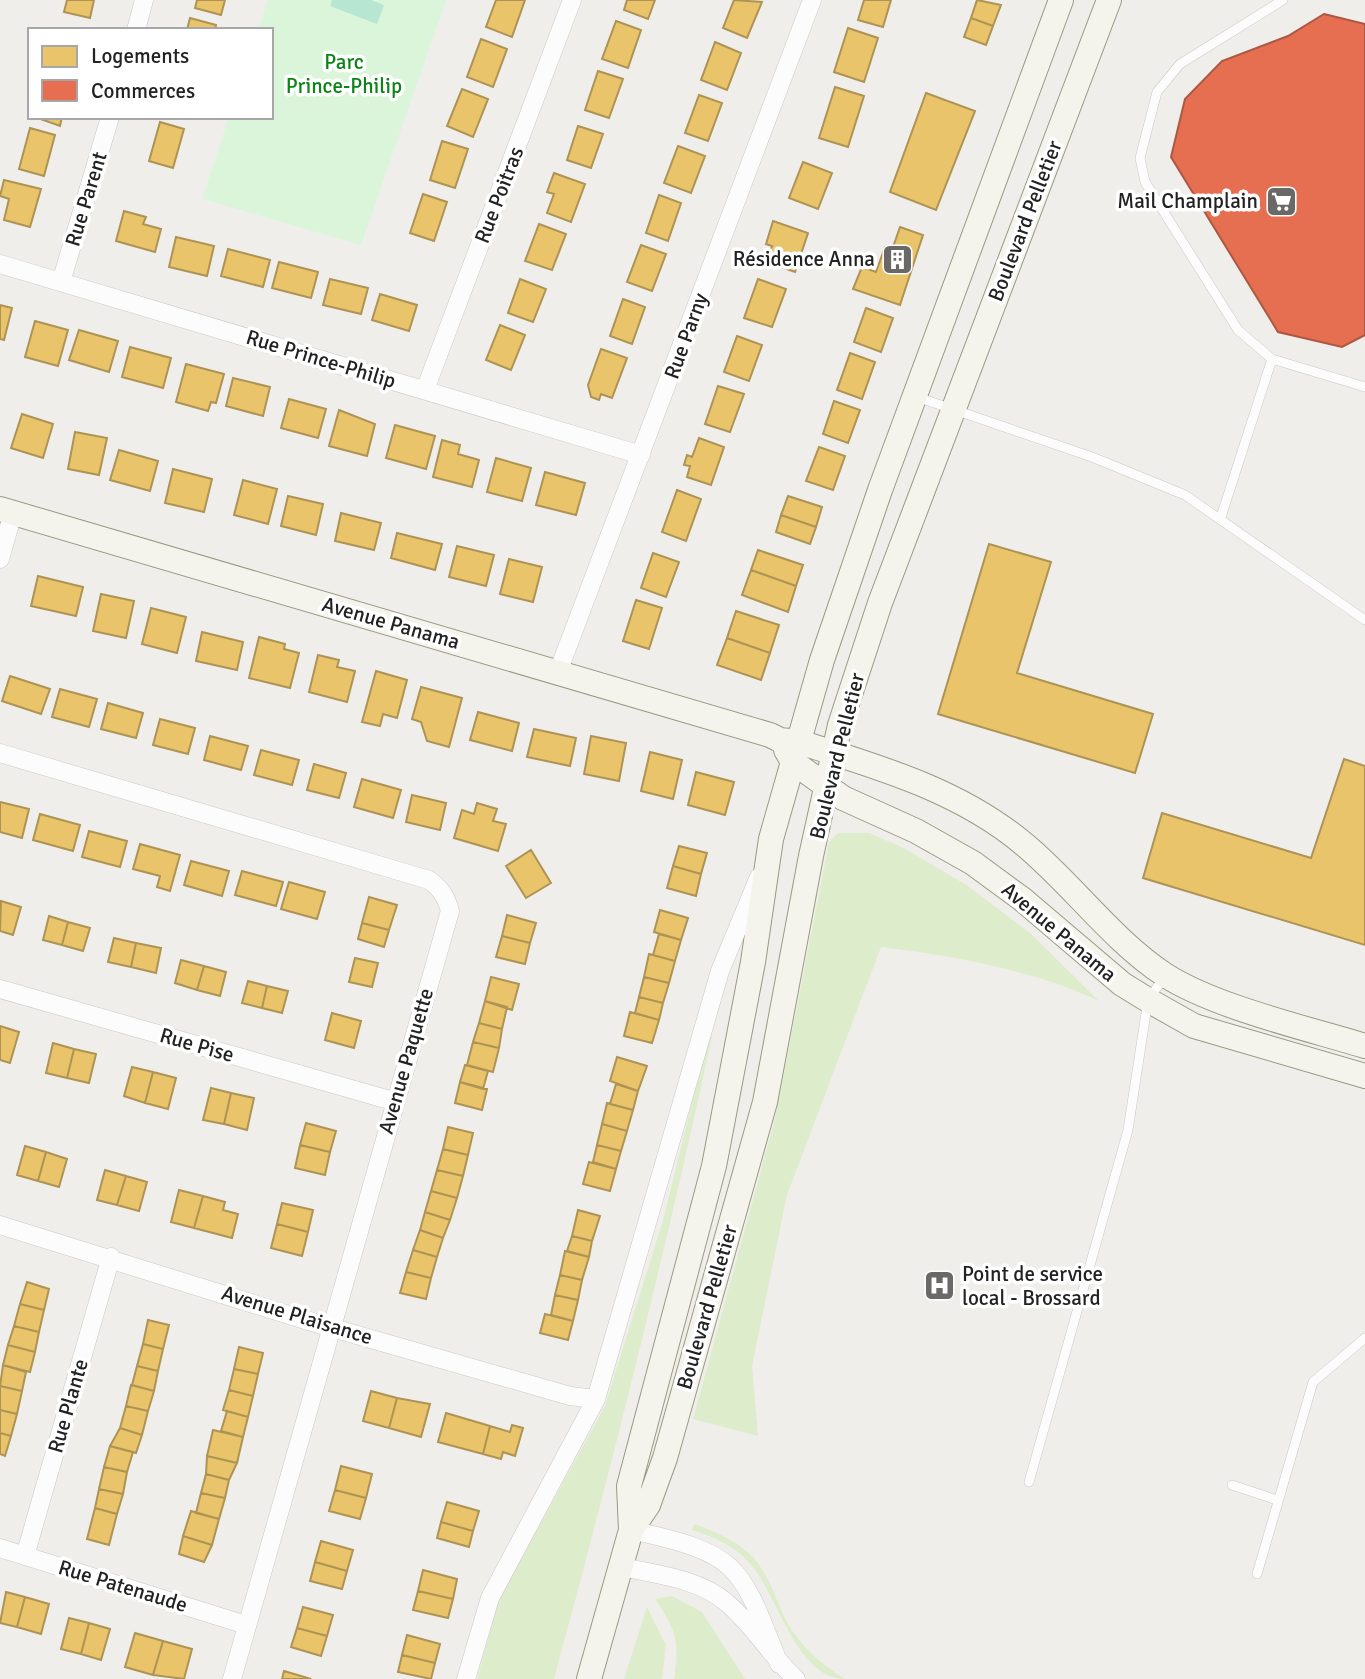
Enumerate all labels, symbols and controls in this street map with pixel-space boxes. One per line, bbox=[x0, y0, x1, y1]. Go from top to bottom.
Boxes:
legend bbox=[28, 28, 273, 119]
text: Logements bbox=[91, 43, 189, 69]
park label: Parc Prince-Philip bbox=[286, 49, 402, 99]
text: Commerces bbox=[91, 78, 195, 104]
street label: Boulevard Pelletier bbox=[982, 137, 1068, 305]
street label: Rue Poitras bbox=[469, 143, 529, 247]
street label: Rue Parent bbox=[59, 149, 113, 249]
supermarket icon: Mail Champlain bbox=[1264, 184, 1298, 218]
place label: Mail Champlain bbox=[1117, 188, 1258, 214]
building icon: Résidence Anna bbox=[881, 242, 915, 276]
place label: Résidence Anna bbox=[733, 246, 875, 272]
street label: Rue Parny bbox=[658, 289, 714, 382]
street label: Rue Prince-Philip bbox=[243, 324, 399, 394]
street label: Avenue Panama bbox=[319, 591, 463, 655]
street label: Boulevard Pelletier bbox=[804, 670, 870, 842]
street label: Avenue Panama bbox=[996, 876, 1122, 988]
street label: Avenue Paquette bbox=[373, 985, 439, 1137]
street label: Rue Pise bbox=[157, 1022, 237, 1068]
street label: Boulevard Pelletier bbox=[671, 1221, 743, 1393]
place label: Point de service local - Brossard bbox=[962, 1261, 1103, 1311]
hospital icon: Point de service local - Brossard bbox=[922, 1269, 956, 1303]
street label: Avenue Plaisance bbox=[218, 1280, 376, 1350]
street label: Rue Plante bbox=[42, 1356, 94, 1456]
street label: Rue Patenaude bbox=[55, 1554, 191, 1618]

